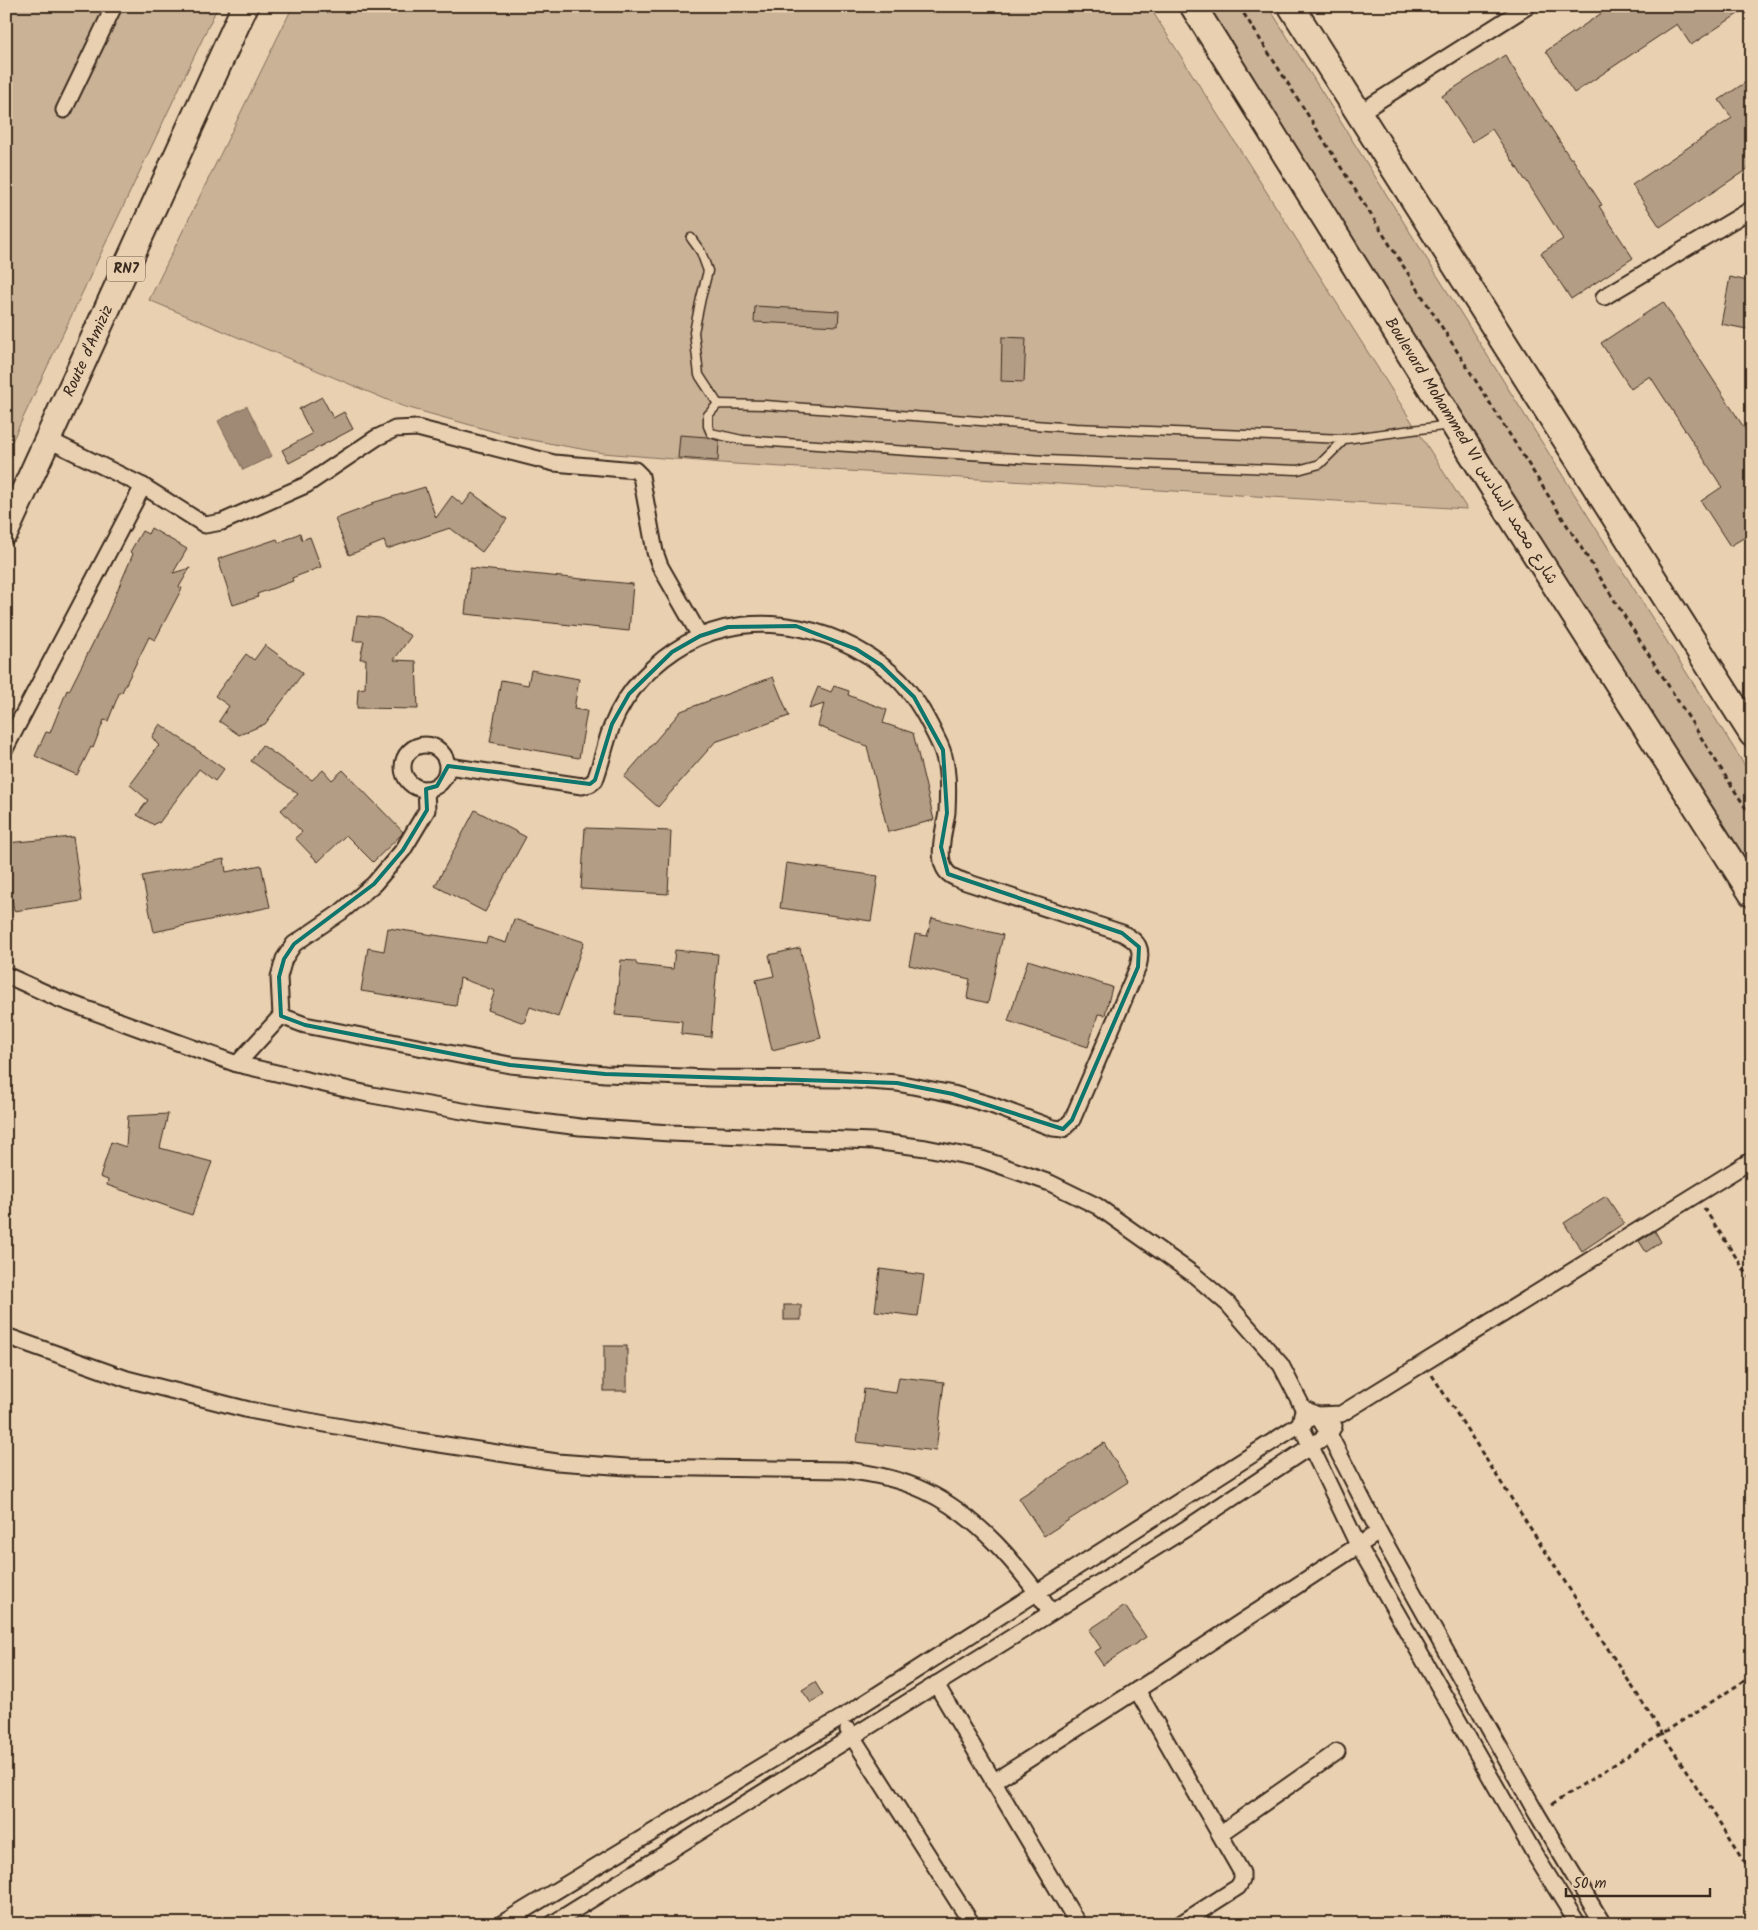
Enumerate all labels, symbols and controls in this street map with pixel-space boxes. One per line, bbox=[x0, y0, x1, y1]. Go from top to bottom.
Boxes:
road number: RN7 bbox=[107, 256, 145, 282]
street label: Route d'Amiziz bbox=[56, 301, 120, 401]
street label: Boulevard Mohammed VI شارع محمد السادس bbox=[1378, 313, 1564, 589]
scale bar bbox=[1566, 1865, 1709, 1897]
text: 50 m bbox=[1573, 1872, 1607, 1896]

